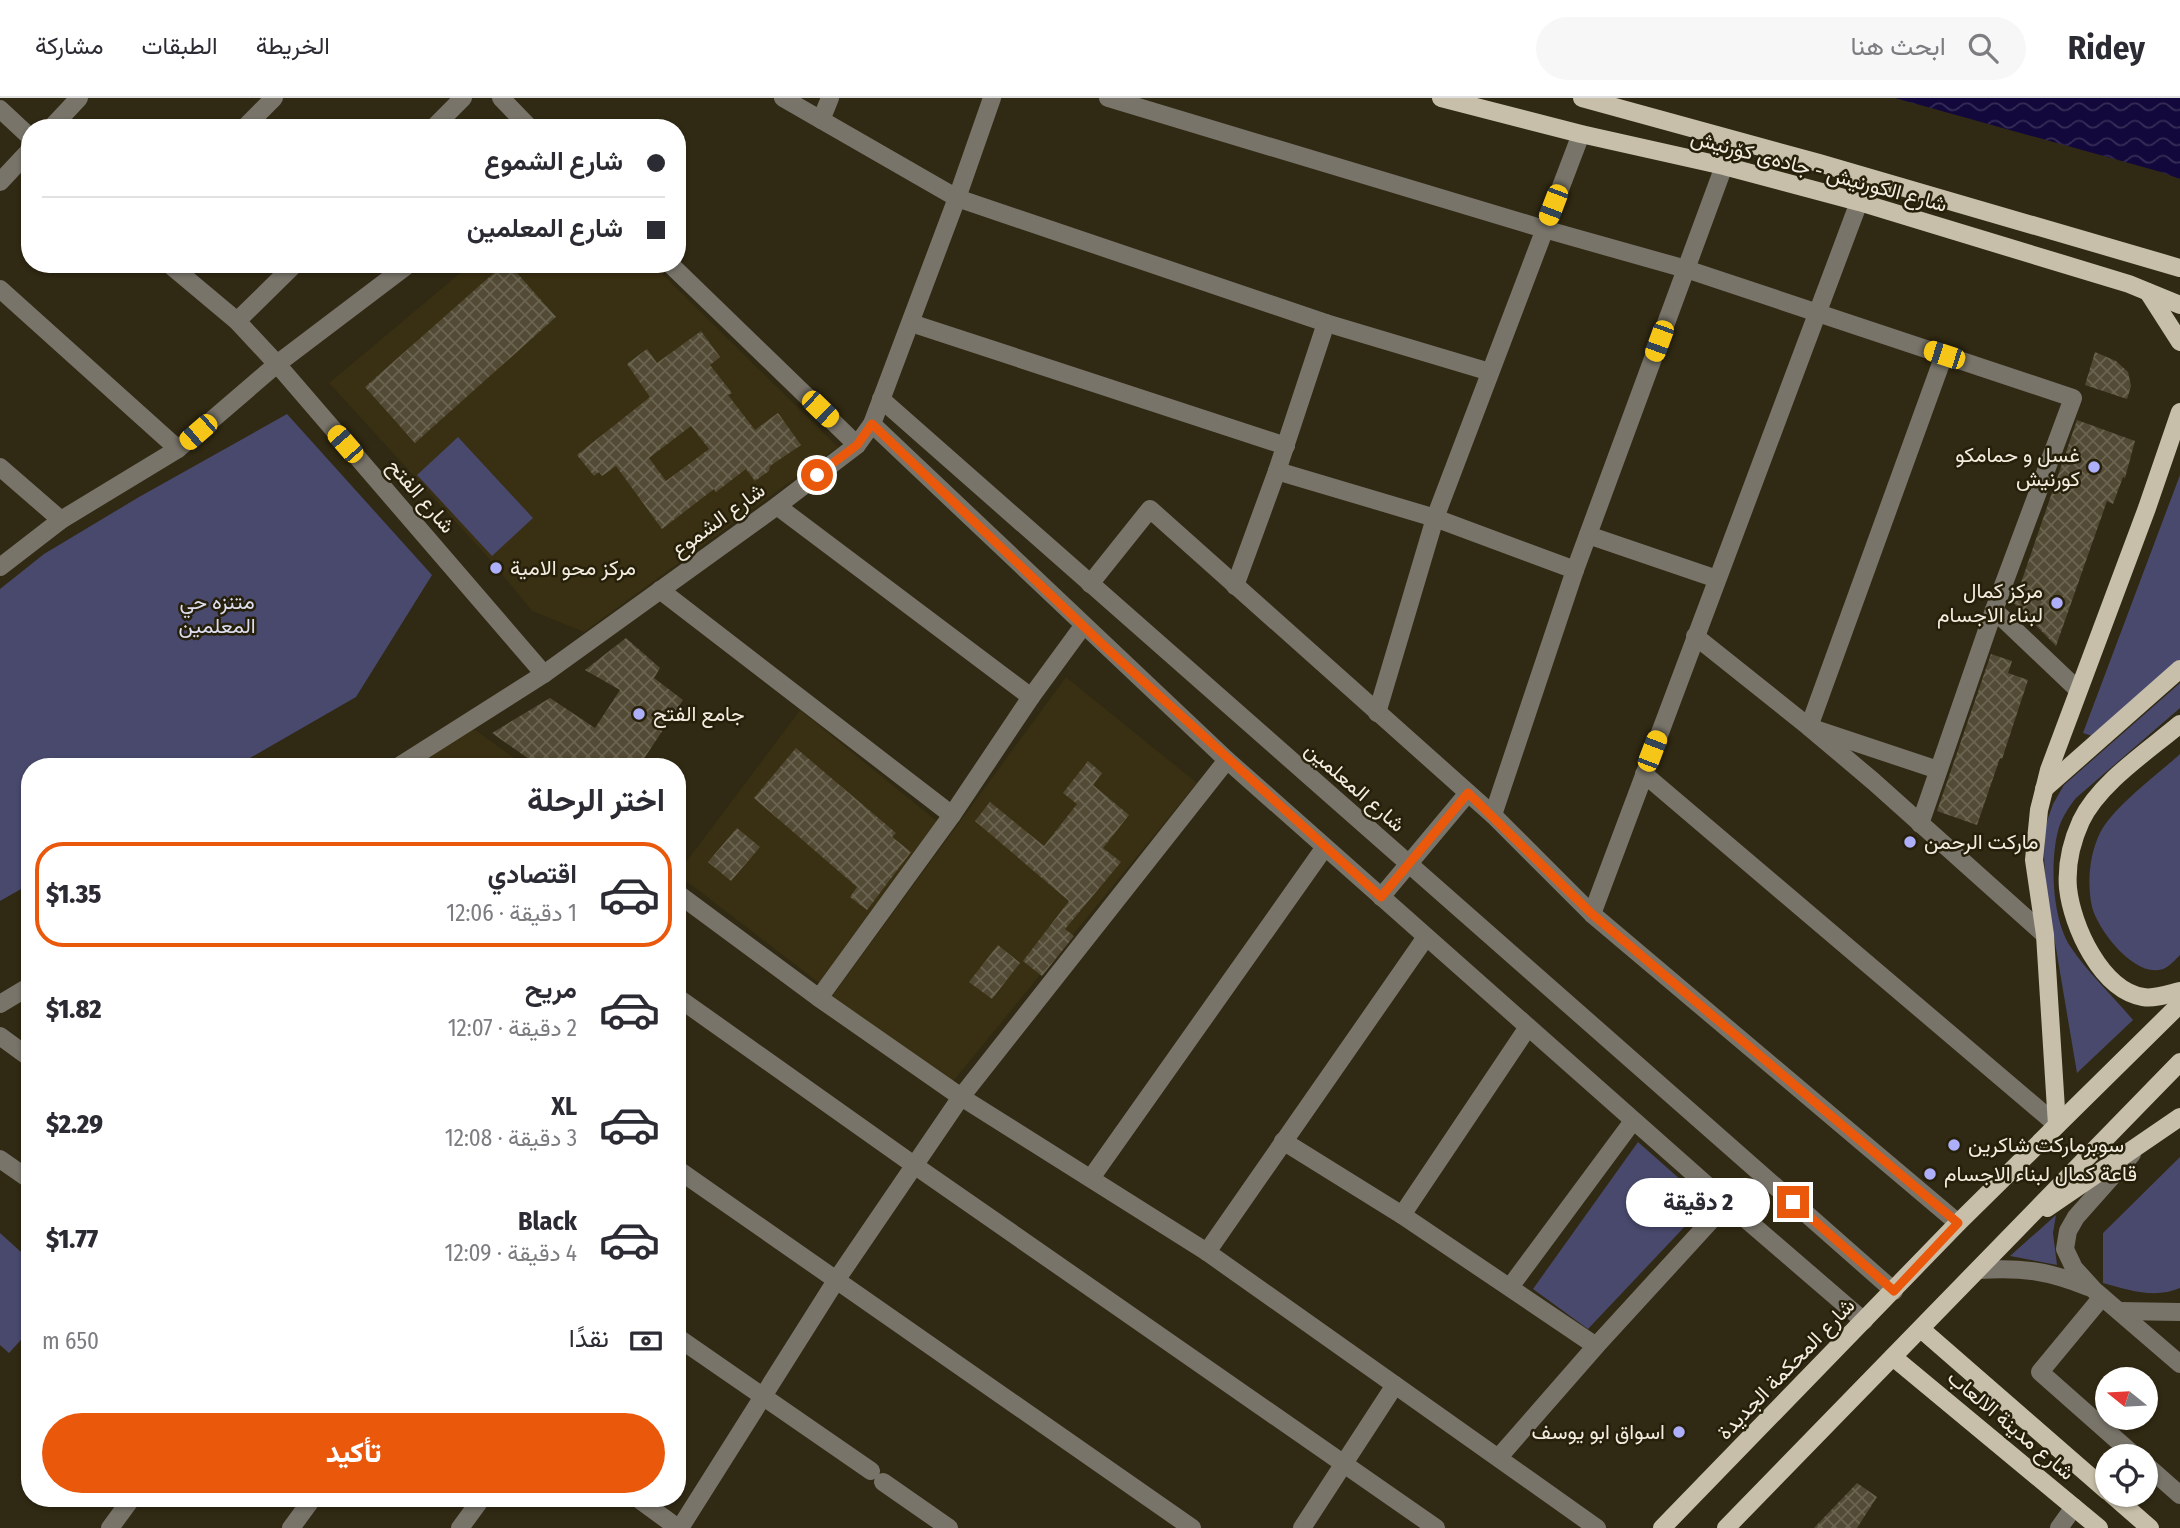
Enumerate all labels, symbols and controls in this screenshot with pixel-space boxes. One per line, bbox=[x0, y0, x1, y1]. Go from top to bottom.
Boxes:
search box bbox=[1536, 17, 2026, 80]
text: Ridey bbox=[2068, 28, 2145, 68]
icon: search bbox=[1964, 29, 2002, 67]
text: ابحث هنا bbox=[1850, 31, 1946, 62]
text: مشاركة bbox=[35, 32, 103, 60]
text: الطبقات bbox=[141, 32, 218, 60]
text: الخريطة bbox=[256, 32, 330, 60]
street label: شارع الكورنيش - جادەی کۆرنیش bbox=[1688, 124, 1950, 219]
text: شارع الشموع bbox=[484, 146, 623, 177]
car bbox=[1536, 182, 1571, 228]
text: شارع المعلمين bbox=[467, 213, 623, 244]
car bbox=[1642, 318, 1677, 364]
car bbox=[1921, 339, 1968, 371]
car bbox=[798, 387, 843, 431]
car bbox=[176, 410, 221, 454]
car bbox=[324, 421, 367, 467]
place label: غسل و حمامكو كورنيش bbox=[1955, 442, 2080, 492]
street label: شارع الفتح bbox=[381, 453, 461, 539]
route start bbox=[801, 459, 833, 491]
marker: غسل و حمامكو كورنيش bbox=[2086, 459, 2102, 475]
street label: شارع الشموع bbox=[666, 477, 771, 564]
place label: مركز محو الامية bbox=[510, 555, 636, 581]
marker: مركز محو الامية bbox=[488, 560, 504, 576]
place label: مركز كمال لبناء الاجسام bbox=[1937, 578, 2043, 629]
park label: متنزه حي المعلمين bbox=[178, 589, 256, 639]
marker: مركز كمال لبناء الاجسام bbox=[2049, 595, 2065, 611]
place label: جامع الفتح bbox=[653, 701, 745, 728]
marker: جامع الفتح bbox=[631, 706, 647, 722]
car bbox=[1635, 728, 1670, 774]
street label: شارع المعلمين bbox=[1299, 736, 1410, 838]
text: اختر الرحلة bbox=[527, 781, 665, 819]
place label: ماركت الرحمن bbox=[1924, 829, 2038, 855]
marker: ماركت الرحمن bbox=[1902, 834, 1918, 850]
text: اقتصادي bbox=[488, 859, 577, 890]
icon: car bbox=[598, 863, 661, 926]
text: $1.35 bbox=[46, 879, 101, 910]
text: 1 دقيقة · 12:06 bbox=[446, 899, 577, 927]
text: مريح bbox=[525, 974, 577, 1005]
icon: car bbox=[598, 978, 661, 1041]
text: $1.82 bbox=[46, 994, 101, 1025]
text: 2 دقيقة · 12:07 bbox=[448, 1014, 577, 1042]
text: XL bbox=[551, 1091, 577, 1122]
icon: car bbox=[598, 1093, 661, 1156]
text: $2.29 bbox=[46, 1109, 103, 1140]
text: 3 دقيقة · 12:08 bbox=[445, 1124, 577, 1152]
place label: سوبرماركت شاكرين bbox=[1968, 1132, 2124, 1158]
marker: سوبرماركت شاكرين bbox=[1946, 1137, 1962, 1153]
place label: قاعة كمال لبناء الاجسام bbox=[1944, 1161, 2137, 1188]
marker: قاعة كمال لبناء الاجسام bbox=[1922, 1166, 1938, 1182]
callout: 2 دقيقة bbox=[1625, 1178, 1769, 1226]
route end bbox=[1777, 1186, 1809, 1218]
text: 2 دقيقة bbox=[1663, 1188, 1733, 1216]
text: Black bbox=[518, 1206, 577, 1237]
icon: car bbox=[598, 1208, 661, 1271]
text: $1.77 bbox=[46, 1224, 98, 1255]
text: 4 دقيقة · 12:09 bbox=[445, 1239, 577, 1267]
street label: شارع المحكمة الجديدة bbox=[1712, 1293, 1861, 1446]
icon: cash bbox=[627, 1322, 665, 1360]
text: نقدًا bbox=[569, 1323, 609, 1354]
text: 650 m bbox=[42, 1327, 99, 1355]
street label: شارع مدينة الالعاب bbox=[1942, 1364, 2080, 1486]
north arrow bbox=[2095, 1367, 2158, 1430]
map controls bbox=[2095, 1367, 2158, 1507]
button: تأكيد bbox=[42, 1413, 665, 1493]
place label: اسواق ابو يوسف bbox=[1531, 1419, 1665, 1445]
marker: اسواق ابو يوسف bbox=[1671, 1424, 1687, 1440]
button: locate bbox=[2095, 1444, 2158, 1507]

